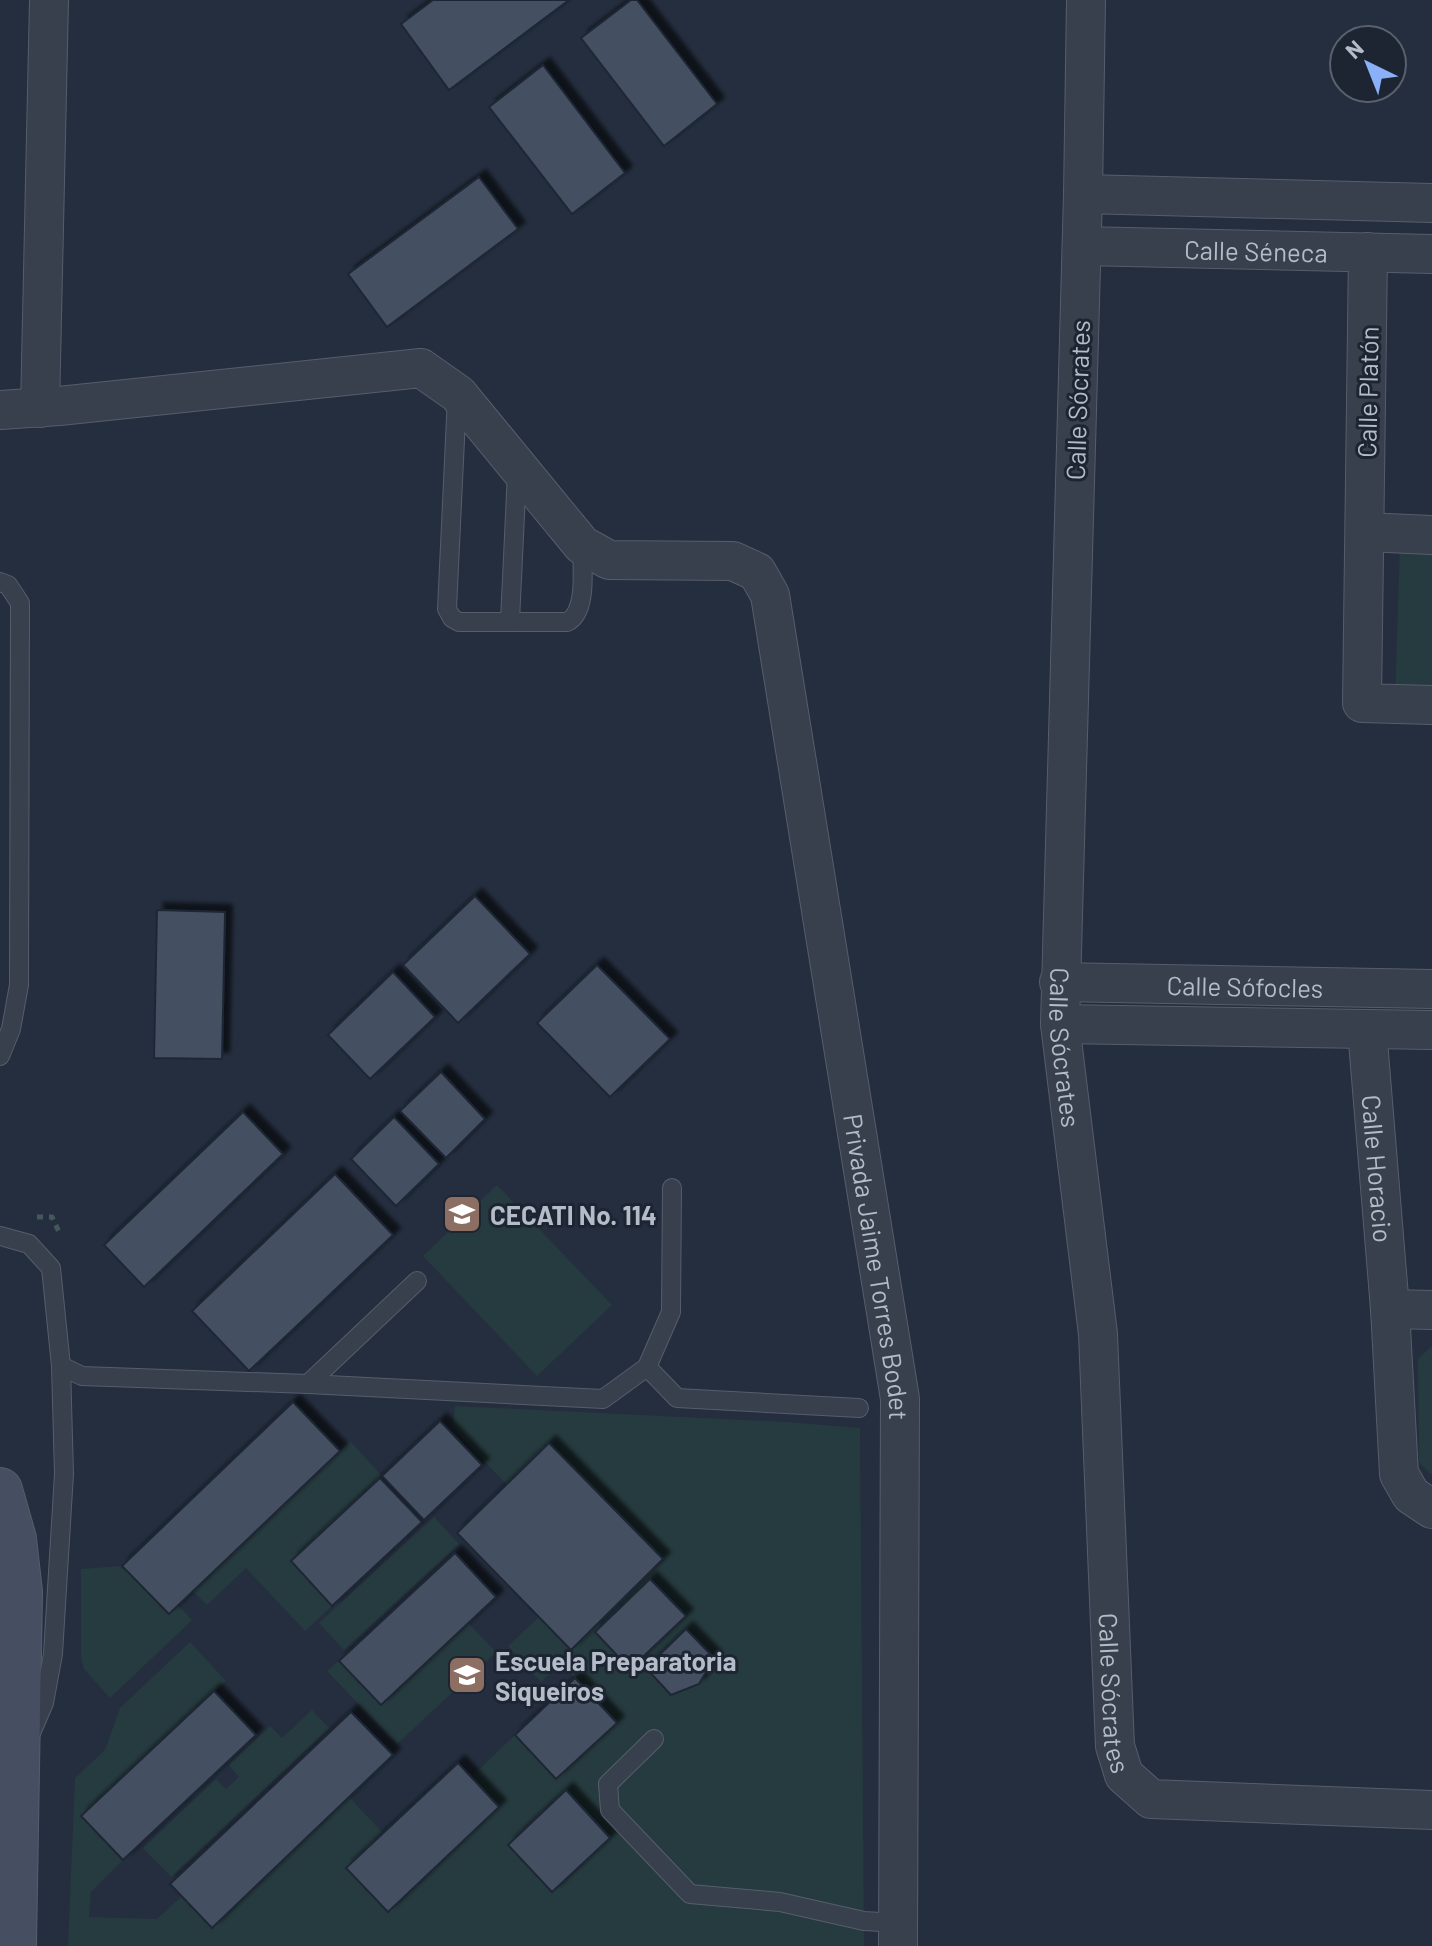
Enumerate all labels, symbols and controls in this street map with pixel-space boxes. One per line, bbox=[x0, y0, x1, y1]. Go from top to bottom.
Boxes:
north arrow bbox=[1328, 24, 1408, 104]
text: N bbox=[1339, 34, 1368, 63]
street label: Calle Séneca bbox=[1184, 233, 1328, 267]
street label: Calle Sócrates bbox=[1059, 319, 1095, 481]
street label: Calle Platón bbox=[1350, 326, 1384, 458]
street label: Calle Sócrates bbox=[1044, 967, 1088, 1129]
street label: Calle Sófocles bbox=[1166, 969, 1324, 1002]
street label: Calle Horacio bbox=[1357, 1093, 1400, 1244]
street label: Privada Jaime Torres Bodet bbox=[839, 1111, 916, 1420]
school or university icon: CECATI No. 114 bbox=[441, 1193, 483, 1235]
place label: CECATI No. 114 bbox=[490, 1199, 657, 1230]
street label: Calle Sócrates bbox=[1094, 1612, 1138, 1777]
place label: Escuela Preparatoria Siqueiros bbox=[495, 1645, 736, 1706]
school or university icon: Escuela Preparatoria Siqueiros bbox=[446, 1654, 488, 1696]

